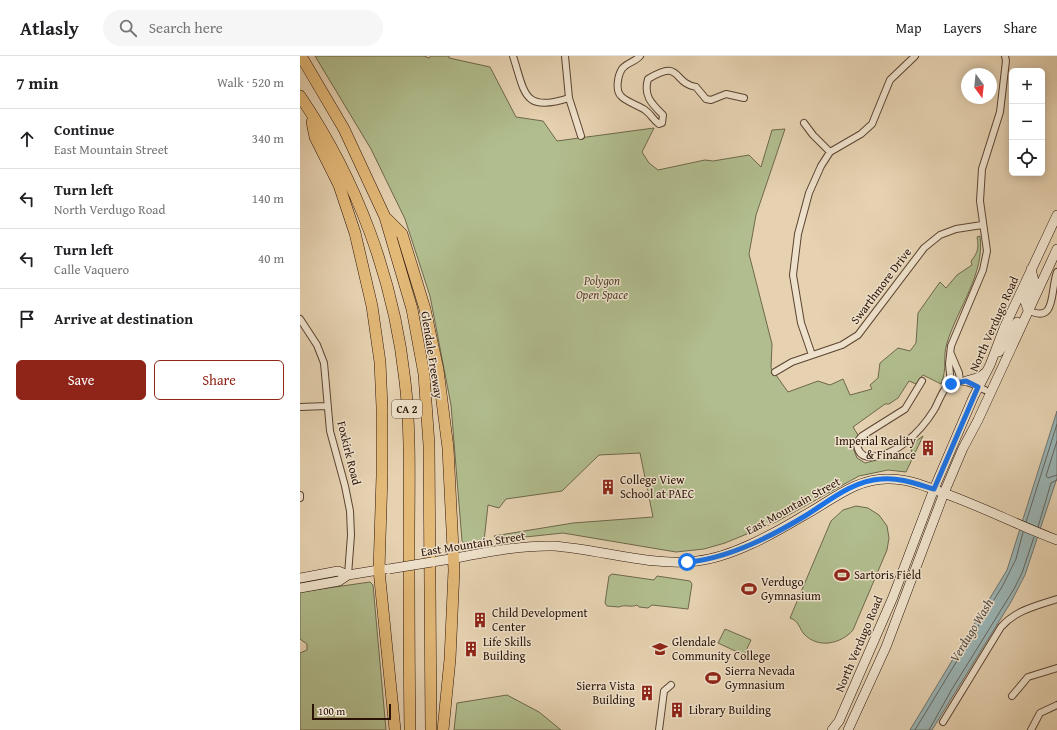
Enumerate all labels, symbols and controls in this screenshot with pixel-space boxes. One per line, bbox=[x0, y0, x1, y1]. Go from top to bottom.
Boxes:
search box bbox=[103, 10, 383, 46]
text: Atlasly bbox=[20, 14, 79, 42]
icon: search bbox=[117, 17, 139, 39]
text: Search here bbox=[149, 17, 223, 38]
text: Map bbox=[896, 18, 922, 38]
text: Layers bbox=[944, 18, 982, 38]
text: Share bbox=[1004, 18, 1037, 38]
north arrow bbox=[961, 68, 997, 104]
map controls bbox=[1009, 68, 1045, 176]
button: + bbox=[1009, 68, 1045, 104]
text: 7 min bbox=[16, 70, 58, 95]
text: Walk · 520 m bbox=[217, 73, 284, 92]
button: − bbox=[1009, 104, 1045, 140]
text: Continue bbox=[54, 119, 115, 140]
icon: ahead bbox=[16, 128, 38, 150]
text: 340 m bbox=[252, 129, 284, 148]
text: East Mountain Street bbox=[54, 140, 168, 159]
button: locate bbox=[1009, 140, 1045, 176]
text: Turn left bbox=[54, 179, 113, 200]
icon: left bbox=[16, 188, 38, 210]
text: 140 m bbox=[252, 189, 284, 208]
text: North Verdugo Road bbox=[54, 200, 165, 219]
text: Turn left bbox=[54, 239, 113, 260]
street label: Swarthmore Drive bbox=[846, 244, 915, 327]
icon: left bbox=[16, 248, 38, 270]
text: 40 m bbox=[258, 249, 284, 268]
text: Calle Vaquero bbox=[54, 260, 129, 279]
park label: Polygon Open Space bbox=[576, 272, 628, 303]
street label: North Verdugo Road bbox=[965, 273, 1022, 374]
icon: arrive bbox=[16, 308, 38, 330]
text: Arrive at destination bbox=[54, 308, 193, 329]
street label: Glendale Freeway bbox=[417, 310, 448, 400]
button: Save bbox=[16, 360, 146, 400]
button: Share bbox=[154, 360, 284, 400]
route end bbox=[942, 375, 960, 393]
road number: CA 2 bbox=[392, 400, 422, 418]
street label: Foxkirk Road bbox=[333, 419, 366, 487]
place label: Imperial Reality & Finance bbox=[835, 432, 916, 463]
building icon: Imperial Reality & Finance bbox=[919, 439, 937, 457]
place label: College View School at PAEC bbox=[620, 471, 695, 502]
street label: East Mountain Street bbox=[742, 472, 844, 539]
building icon: College View School at PAEC bbox=[599, 478, 617, 496]
street label: East Mountain Street bbox=[419, 527, 527, 560]
route start bbox=[678, 553, 696, 571]
sports icon: Sartoris Field bbox=[833, 566, 851, 584]
place label: Sartoris Field bbox=[854, 566, 922, 583]
place label: Verdugo Gymnasium bbox=[761, 573, 821, 604]
sports icon: Verdugo Gymnasium bbox=[740, 580, 758, 598]
street label: North Verdugo Road bbox=[831, 593, 887, 694]
water label: Verdugo Wash bbox=[945, 595, 998, 666]
place label: Child Development Center bbox=[492, 604, 588, 635]
building icon: Child Development Center bbox=[471, 611, 489, 629]
place label: Life Skills Building bbox=[483, 633, 531, 664]
place label: Glendale Community College bbox=[672, 633, 771, 664]
building icon: Life Skills Building bbox=[462, 640, 480, 658]
school or university icon: Glendale Community College bbox=[651, 640, 669, 658]
place label: Sierra Nevada Gymnasium bbox=[725, 662, 795, 693]
sports icon: Sierra Nevada Gymnasium bbox=[704, 669, 722, 687]
place label: Sierra Vista Building bbox=[576, 677, 635, 708]
building icon: Sierra Vista Building bbox=[638, 684, 656, 702]
building icon: Library Building bbox=[668, 701, 686, 719]
place label: Library Building bbox=[689, 701, 771, 718]
scale bar bbox=[312, 702, 391, 721]
text: 100 m bbox=[318, 703, 345, 719]

